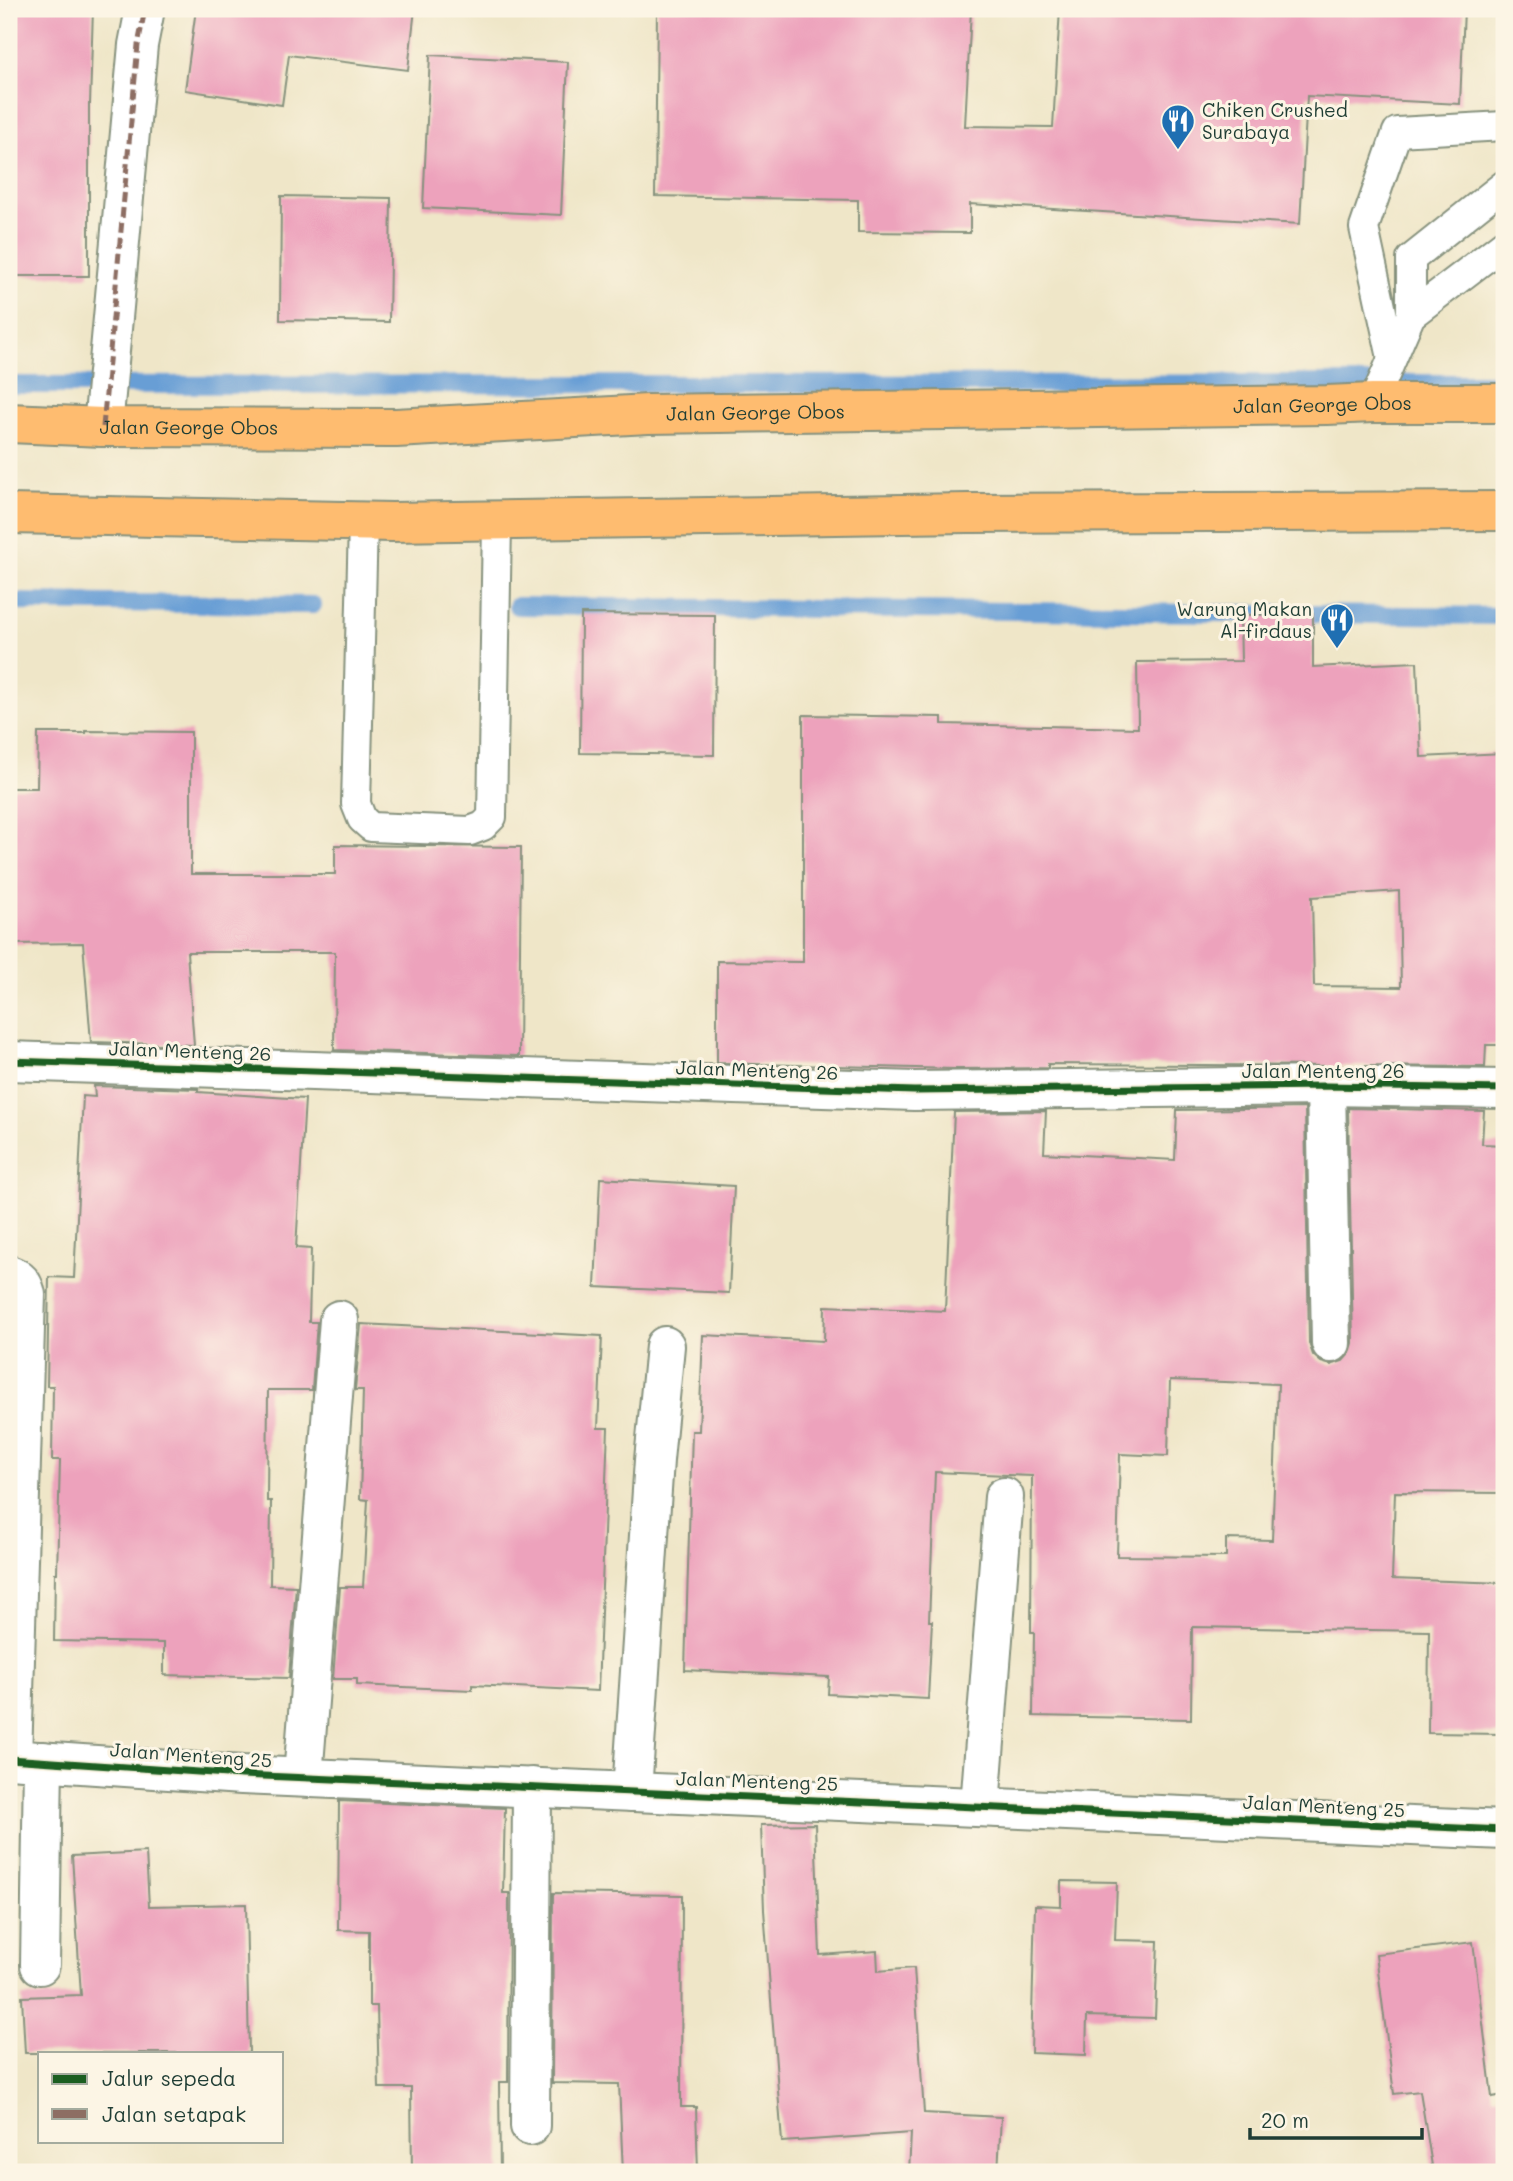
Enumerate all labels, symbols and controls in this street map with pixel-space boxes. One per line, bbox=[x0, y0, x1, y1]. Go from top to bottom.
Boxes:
place label: Chiken Crushed Surabaya bbox=[1202, 97, 1348, 144]
restaurant icon: Chiken Crushed Surabaya bbox=[1159, 102, 1197, 151]
street label: Jalan George Obos bbox=[1233, 390, 1412, 418]
street label: Jalan George Obos bbox=[666, 398, 845, 426]
street label: Jalan George Obos bbox=[99, 414, 278, 440]
place label: Warung Makan Al-firdaus bbox=[1176, 596, 1312, 643]
restaurant icon: Warung Makan Al-firdaus bbox=[1318, 601, 1356, 650]
street label: Jalan Menteng 26 bbox=[108, 1035, 272, 1066]
street label: Jalan Menteng 26 bbox=[675, 1054, 839, 1085]
street label: Jalan Menteng 26 bbox=[1242, 1058, 1404, 1083]
street label: Jalan Menteng 25 bbox=[109, 1736, 273, 1773]
street label: Jalan Menteng 25 bbox=[675, 1765, 839, 1796]
street label: Jalan Menteng 25 bbox=[1242, 1789, 1406, 1822]
legend bbox=[38, 2052, 284, 2142]
text: Jalur sepeda bbox=[102, 2064, 236, 2091]
scale bar bbox=[1250, 2097, 1422, 2141]
text: Jalan setapak bbox=[102, 2100, 246, 2127]
text: 20 m bbox=[1261, 2106, 1309, 2133]

